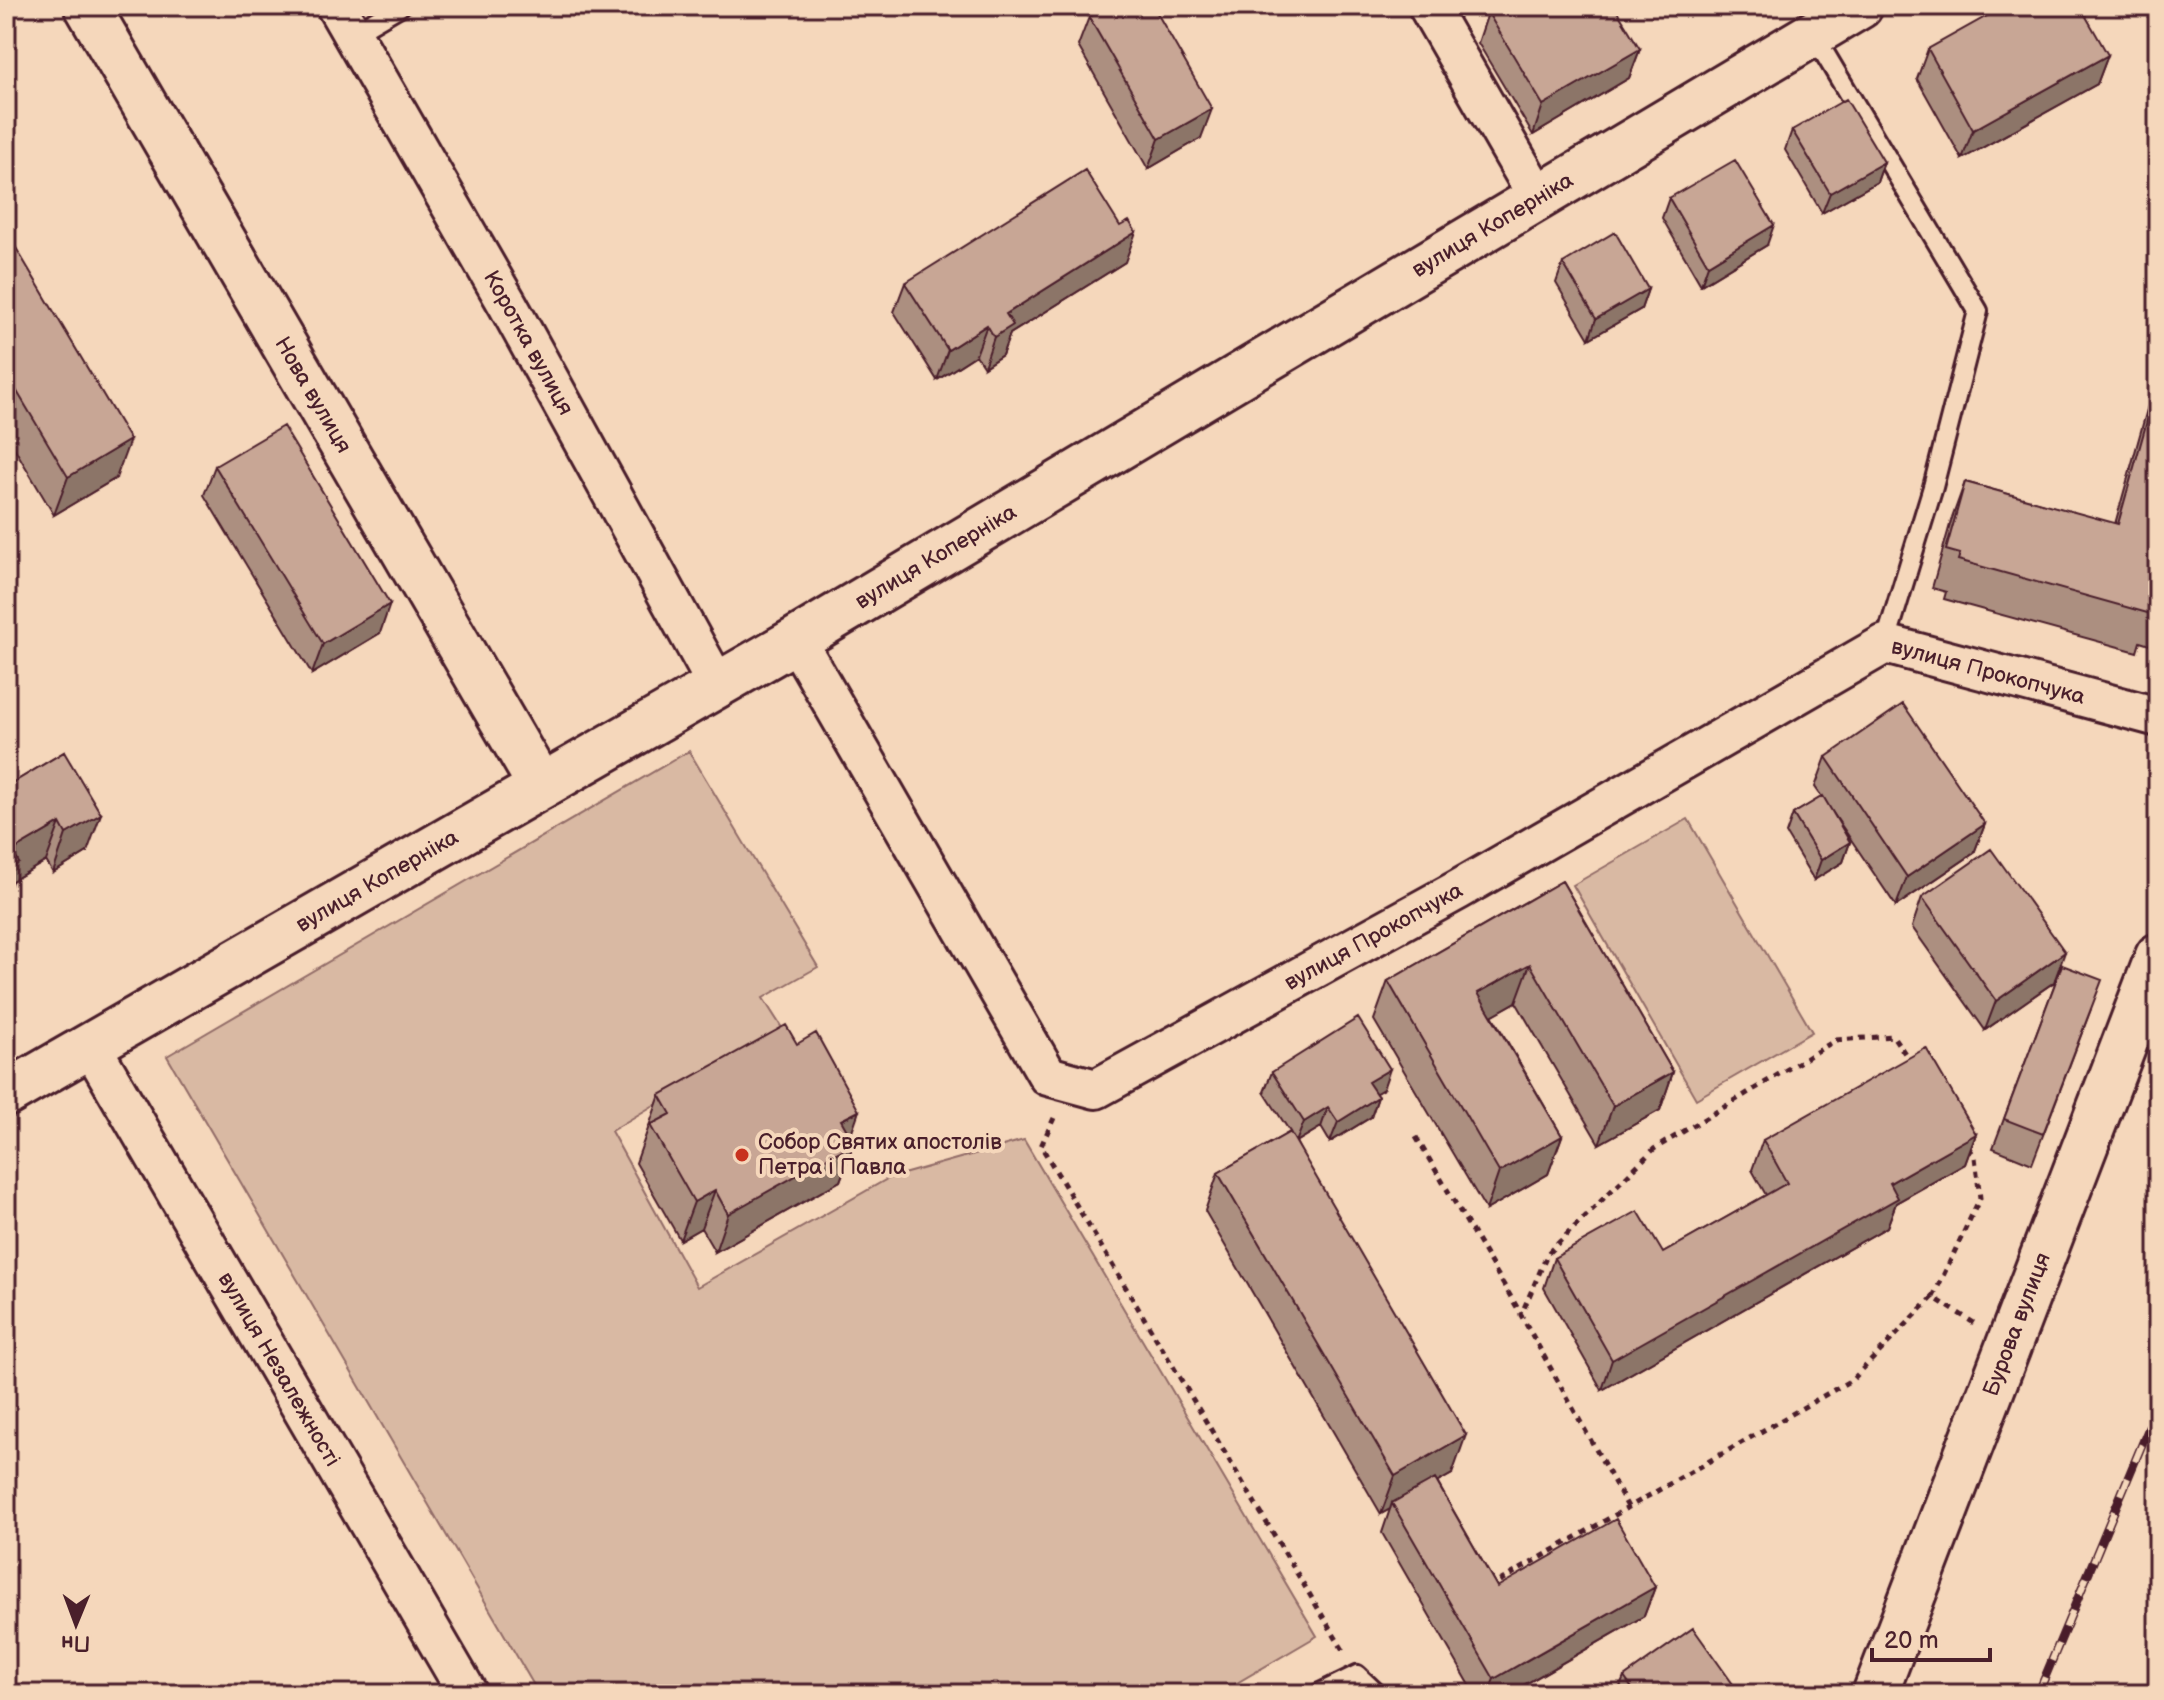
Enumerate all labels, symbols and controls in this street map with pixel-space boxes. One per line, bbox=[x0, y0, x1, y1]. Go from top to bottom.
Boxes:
street label: вулиця Коперніка bbox=[1407, 167, 1578, 283]
street label: Коротка вулиця bbox=[478, 266, 579, 420]
street label: Нова вулиця bbox=[269, 332, 358, 458]
street label: вулиця Коперніка bbox=[850, 498, 1021, 615]
street label: вулиця Прокопчука bbox=[1888, 633, 2088, 710]
street label: вулиця Коперніка bbox=[291, 823, 463, 938]
street label: вулиця Прокопчука bbox=[1280, 877, 1467, 996]
place label: Собор Святих апостолів Петра і Павла bbox=[758, 1129, 1002, 1181]
marker: Собор Святих апостолів Петра і Павла bbox=[733, 1146, 751, 1164]
street label: Бурова вулиця bbox=[1977, 1249, 2057, 1400]
street label: вулиця Незалежності bbox=[212, 1267, 346, 1471]
north arrow bbox=[36, 1584, 116, 1664]
scale bar bbox=[1872, 1612, 1990, 1662]
text: 20 m bbox=[1884, 1626, 1939, 1655]
text: Пн bbox=[61, 1629, 91, 1656]

